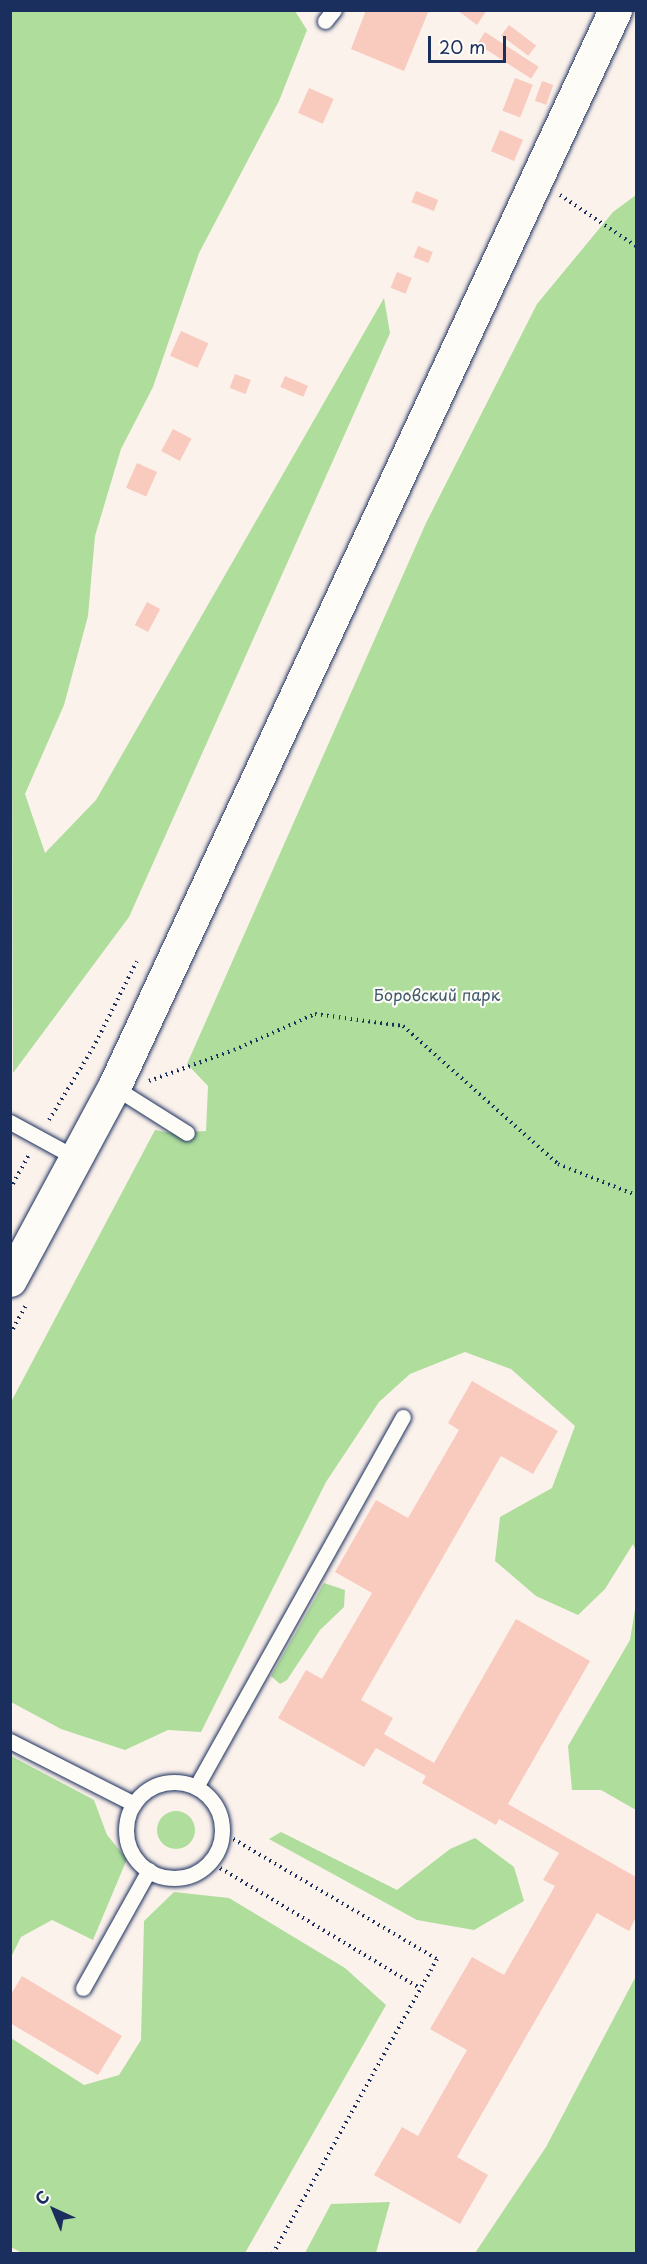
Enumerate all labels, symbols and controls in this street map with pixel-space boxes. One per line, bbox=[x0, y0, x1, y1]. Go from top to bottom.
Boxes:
scale bar bbox=[431, 24, 509, 62]
text: 20 m bbox=[439, 33, 485, 60]
park label: Боровский парк bbox=[373, 984, 501, 1004]
north arrow bbox=[24, 2180, 84, 2240]
text: С bbox=[29, 2184, 54, 2210]

